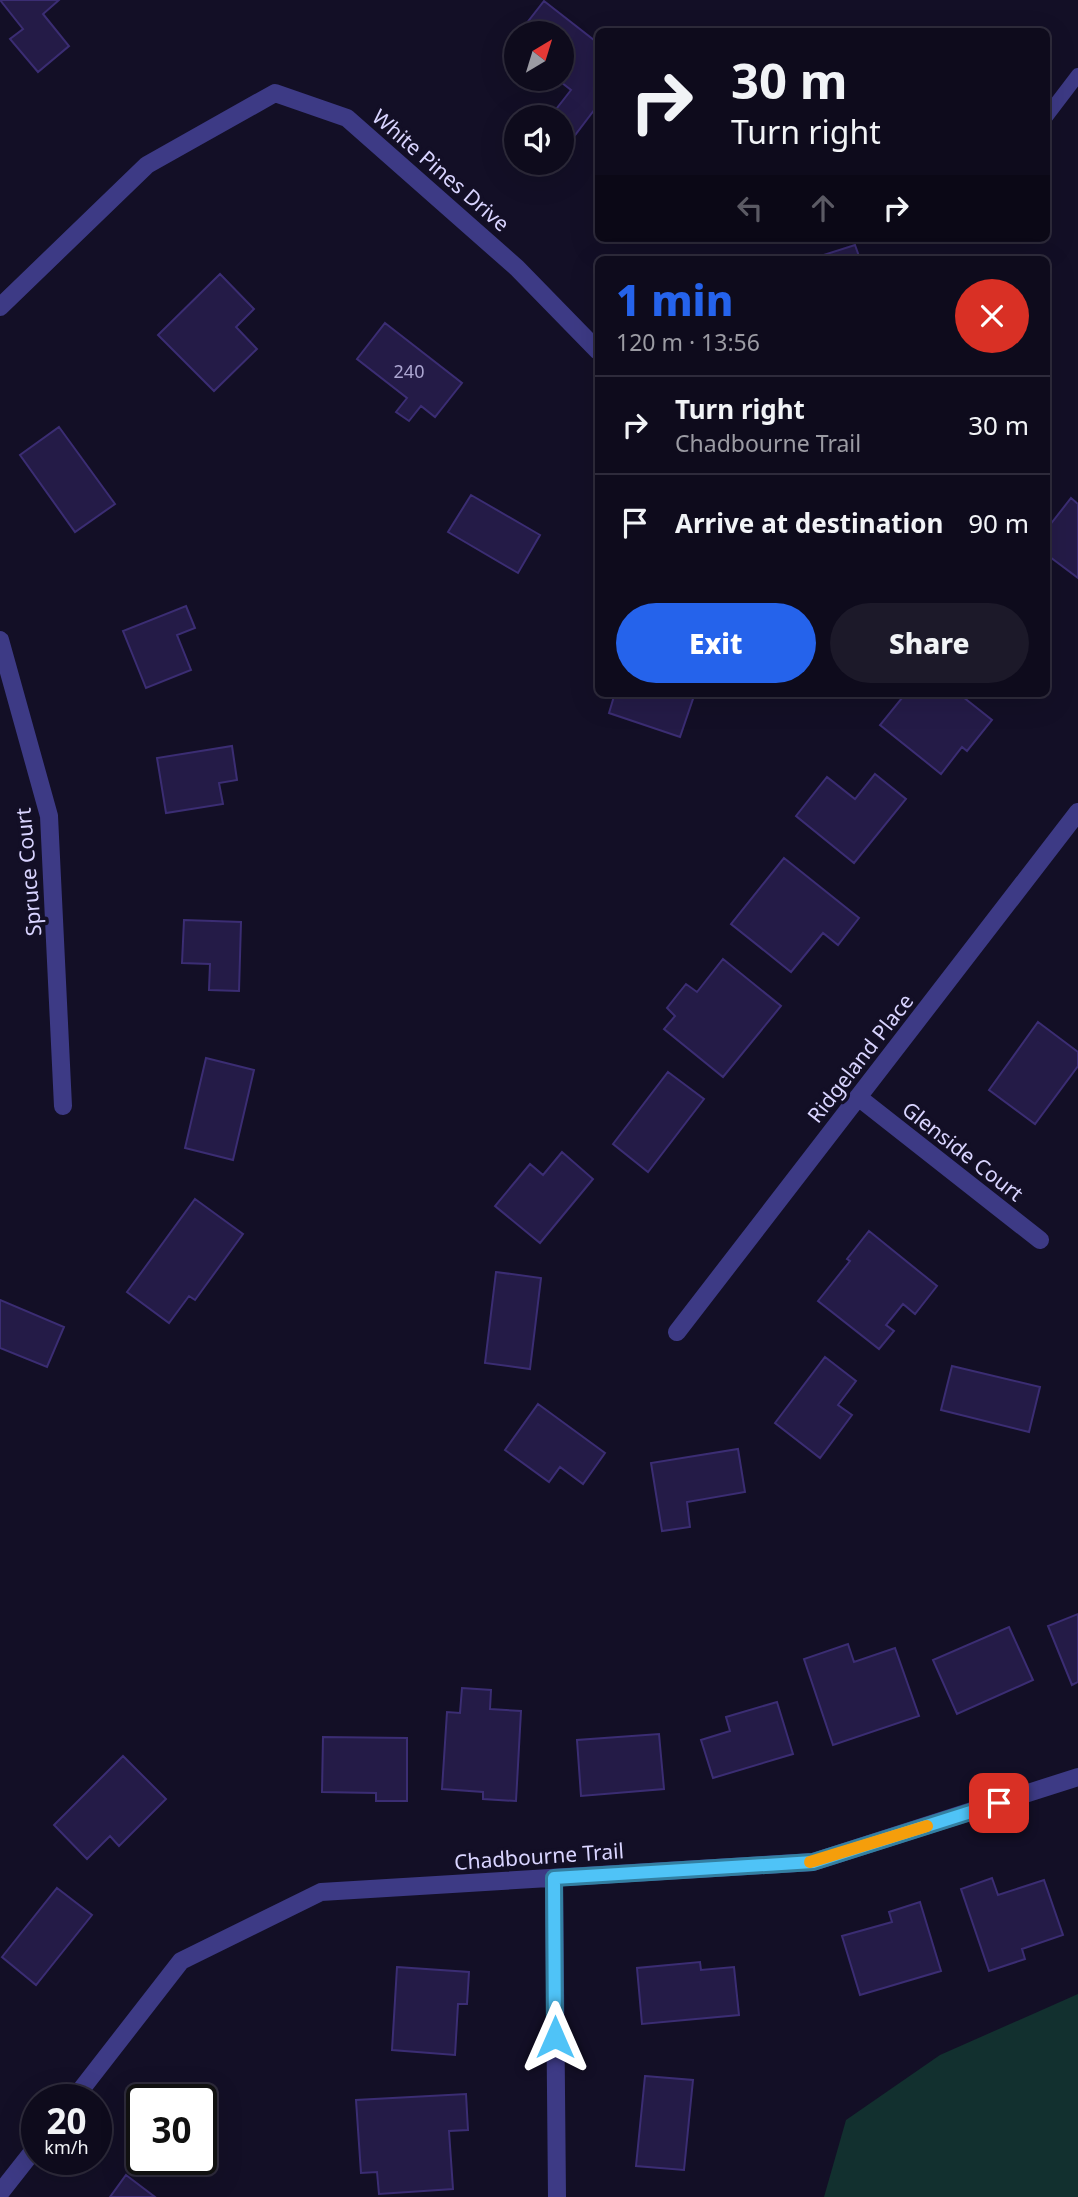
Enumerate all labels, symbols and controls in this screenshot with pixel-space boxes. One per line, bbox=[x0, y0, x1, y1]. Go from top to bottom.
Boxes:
north arrow bbox=[504, 21, 574, 91]
map controls bbox=[504, 21, 574, 175]
text: 30 m bbox=[731, 47, 848, 113]
icon: right bbox=[616, 56, 707, 147]
street label: White Pines Drive bbox=[366, 103, 516, 237]
button: sound bbox=[504, 105, 574, 175]
text: Turn right bbox=[731, 110, 881, 153]
icon: left bbox=[731, 189, 769, 227]
icon: ahead bbox=[804, 189, 842, 227]
icon: right bbox=[877, 189, 915, 227]
text: 1 min bbox=[616, 271, 733, 328]
button: close bbox=[955, 279, 1029, 353]
text: 120 m · 13:56 bbox=[616, 326, 760, 358]
house number: 240 bbox=[394, 359, 424, 383]
text: Turn right bbox=[675, 391, 805, 427]
icon: right bbox=[616, 406, 654, 444]
text: 30 m bbox=[968, 407, 1029, 443]
text: Chadbourne Trail bbox=[675, 427, 861, 459]
icon: arrive bbox=[616, 504, 654, 542]
text: Arrive at destination bbox=[675, 505, 944, 541]
text: 90 m bbox=[968, 505, 1029, 541]
button: Exit bbox=[616, 603, 816, 683]
button: Share bbox=[830, 603, 1029, 683]
street label: Spruce Court bbox=[8, 806, 48, 937]
street label: Ridgeland Place bbox=[801, 988, 919, 1128]
street label: Glenside Court bbox=[897, 1095, 1030, 1207]
pin bbox=[969, 1773, 1029, 1833]
icon: arrive bbox=[980, 1784, 1018, 1822]
street label: Chadbourne Trail bbox=[453, 1836, 625, 1876]
position arrow bbox=[518, 2000, 592, 2074]
speed limit sign: 30 bbox=[126, 2084, 217, 2175]
text: 20 bbox=[46, 2097, 87, 2144]
text: km/h bbox=[44, 2135, 89, 2159]

